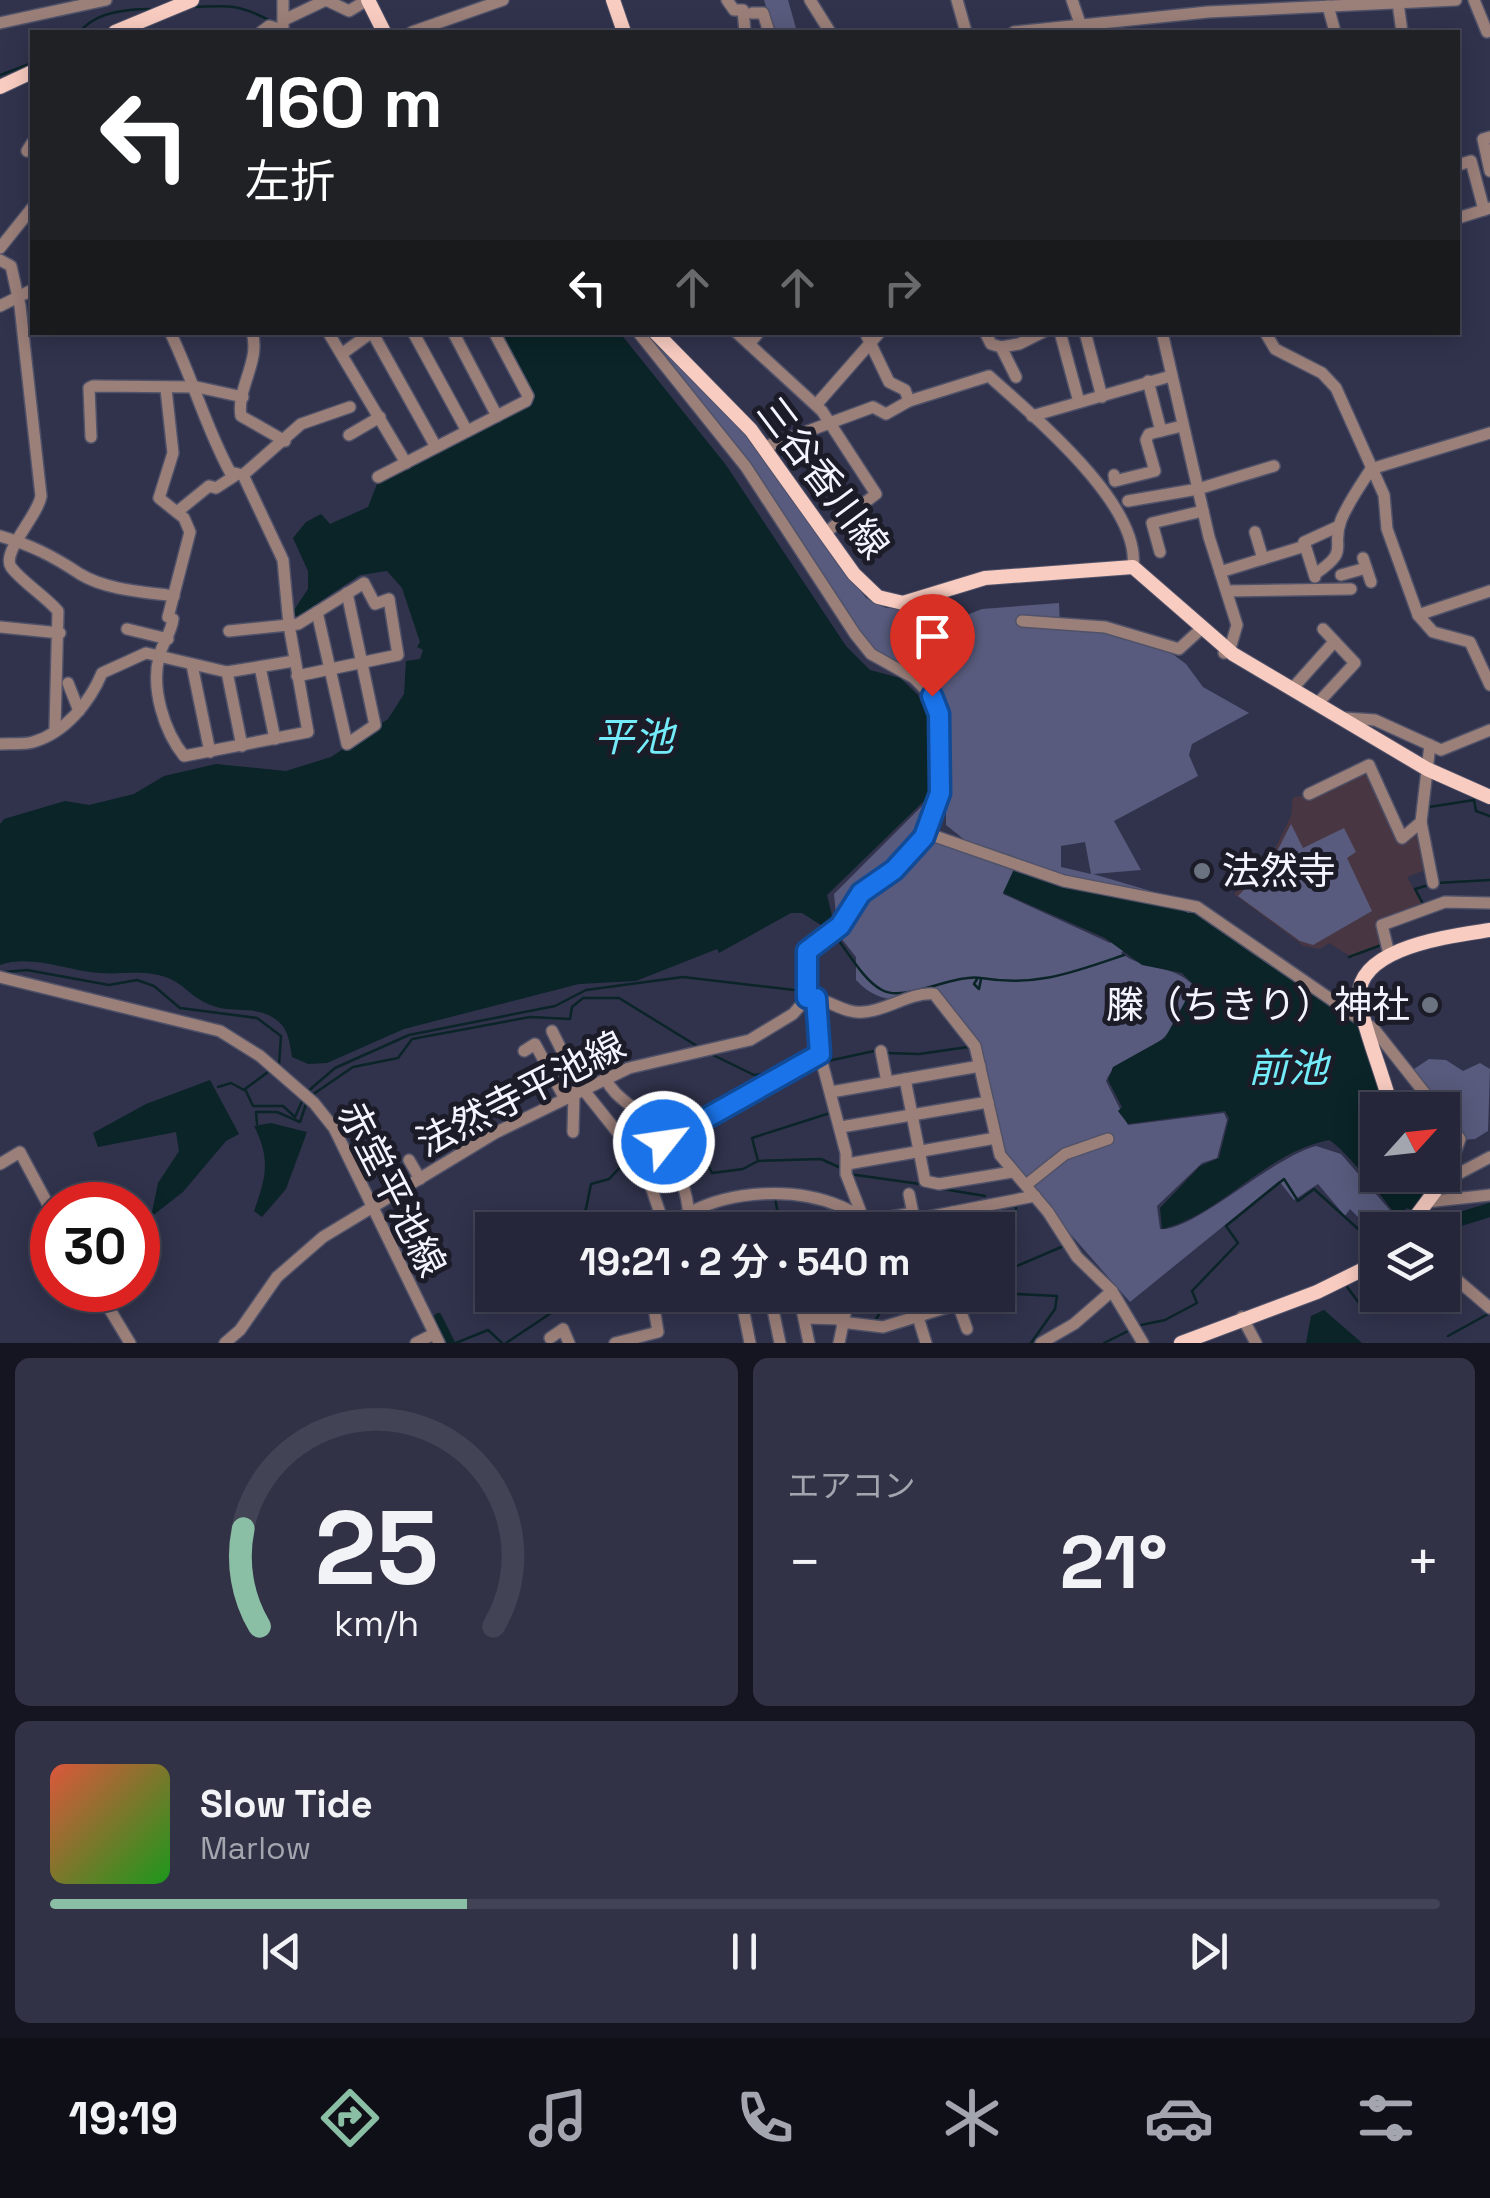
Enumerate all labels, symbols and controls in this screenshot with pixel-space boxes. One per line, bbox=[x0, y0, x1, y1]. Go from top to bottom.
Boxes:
text: 160 m bbox=[245, 58, 443, 147]
icon: left bbox=[80, 70, 210, 200]
text: 左折 bbox=[245, 153, 335, 210]
icon: left bbox=[560, 260, 615, 315]
icon: ahead bbox=[665, 260, 720, 315]
icon: ahead bbox=[770, 260, 825, 315]
icon: right bbox=[875, 260, 930, 315]
street label: 三谷香川線 bbox=[747, 388, 899, 568]
pin bbox=[890, 594, 975, 697]
icon: arrive bbox=[905, 609, 960, 664]
water label: 平池 bbox=[594, 712, 678, 763]
place label: 法然寺 bbox=[1222, 847, 1336, 895]
marker: 法然寺 bbox=[1191, 860, 1213, 882]
place label: 榺（ちきり）神社 bbox=[1106, 981, 1410, 1029]
marker: 榺（ちきり）神社 bbox=[1419, 994, 1441, 1016]
street label: 法然寺平池線 bbox=[409, 1021, 633, 1167]
water label: 前池 bbox=[1248, 1043, 1332, 1094]
position arrow bbox=[612, 1090, 716, 1194]
north arrow bbox=[1360, 1092, 1460, 1192]
map controls bbox=[1360, 1092, 1460, 1312]
street label: 赤堂平池線 bbox=[327, 1093, 457, 1285]
speed limit sign: 30 bbox=[30, 1182, 160, 1312]
button: layers bbox=[1360, 1212, 1460, 1312]
text: 19:21 · 2 分 · 540 m bbox=[580, 1238, 910, 1286]
text: エアコン bbox=[788, 1466, 916, 1506]
text: 25 bbox=[314, 1482, 438, 1614]
text: 21° bbox=[1060, 1514, 1168, 1610]
text: − bbox=[788, 1527, 822, 1597]
text: + bbox=[1406, 1527, 1440, 1597]
text: km/h bbox=[334, 1601, 419, 1646]
text: Slow Tide bbox=[200, 1780, 373, 1828]
text: Marlow bbox=[200, 1828, 311, 1868]
icon: previous bbox=[254, 1924, 309, 1979]
icon: pause bbox=[717, 1924, 772, 1979]
icon: next bbox=[1181, 1924, 1236, 1979]
icon: directions bbox=[315, 2083, 385, 2153]
icon: music bbox=[523, 2083, 593, 2153]
icon: phone bbox=[730, 2083, 800, 2153]
icon: climate bbox=[937, 2083, 1007, 2153]
icon: car bbox=[1144, 2083, 1214, 2153]
icon: filters bbox=[1351, 2083, 1421, 2153]
text: 19:19 bbox=[69, 2090, 178, 2147]

